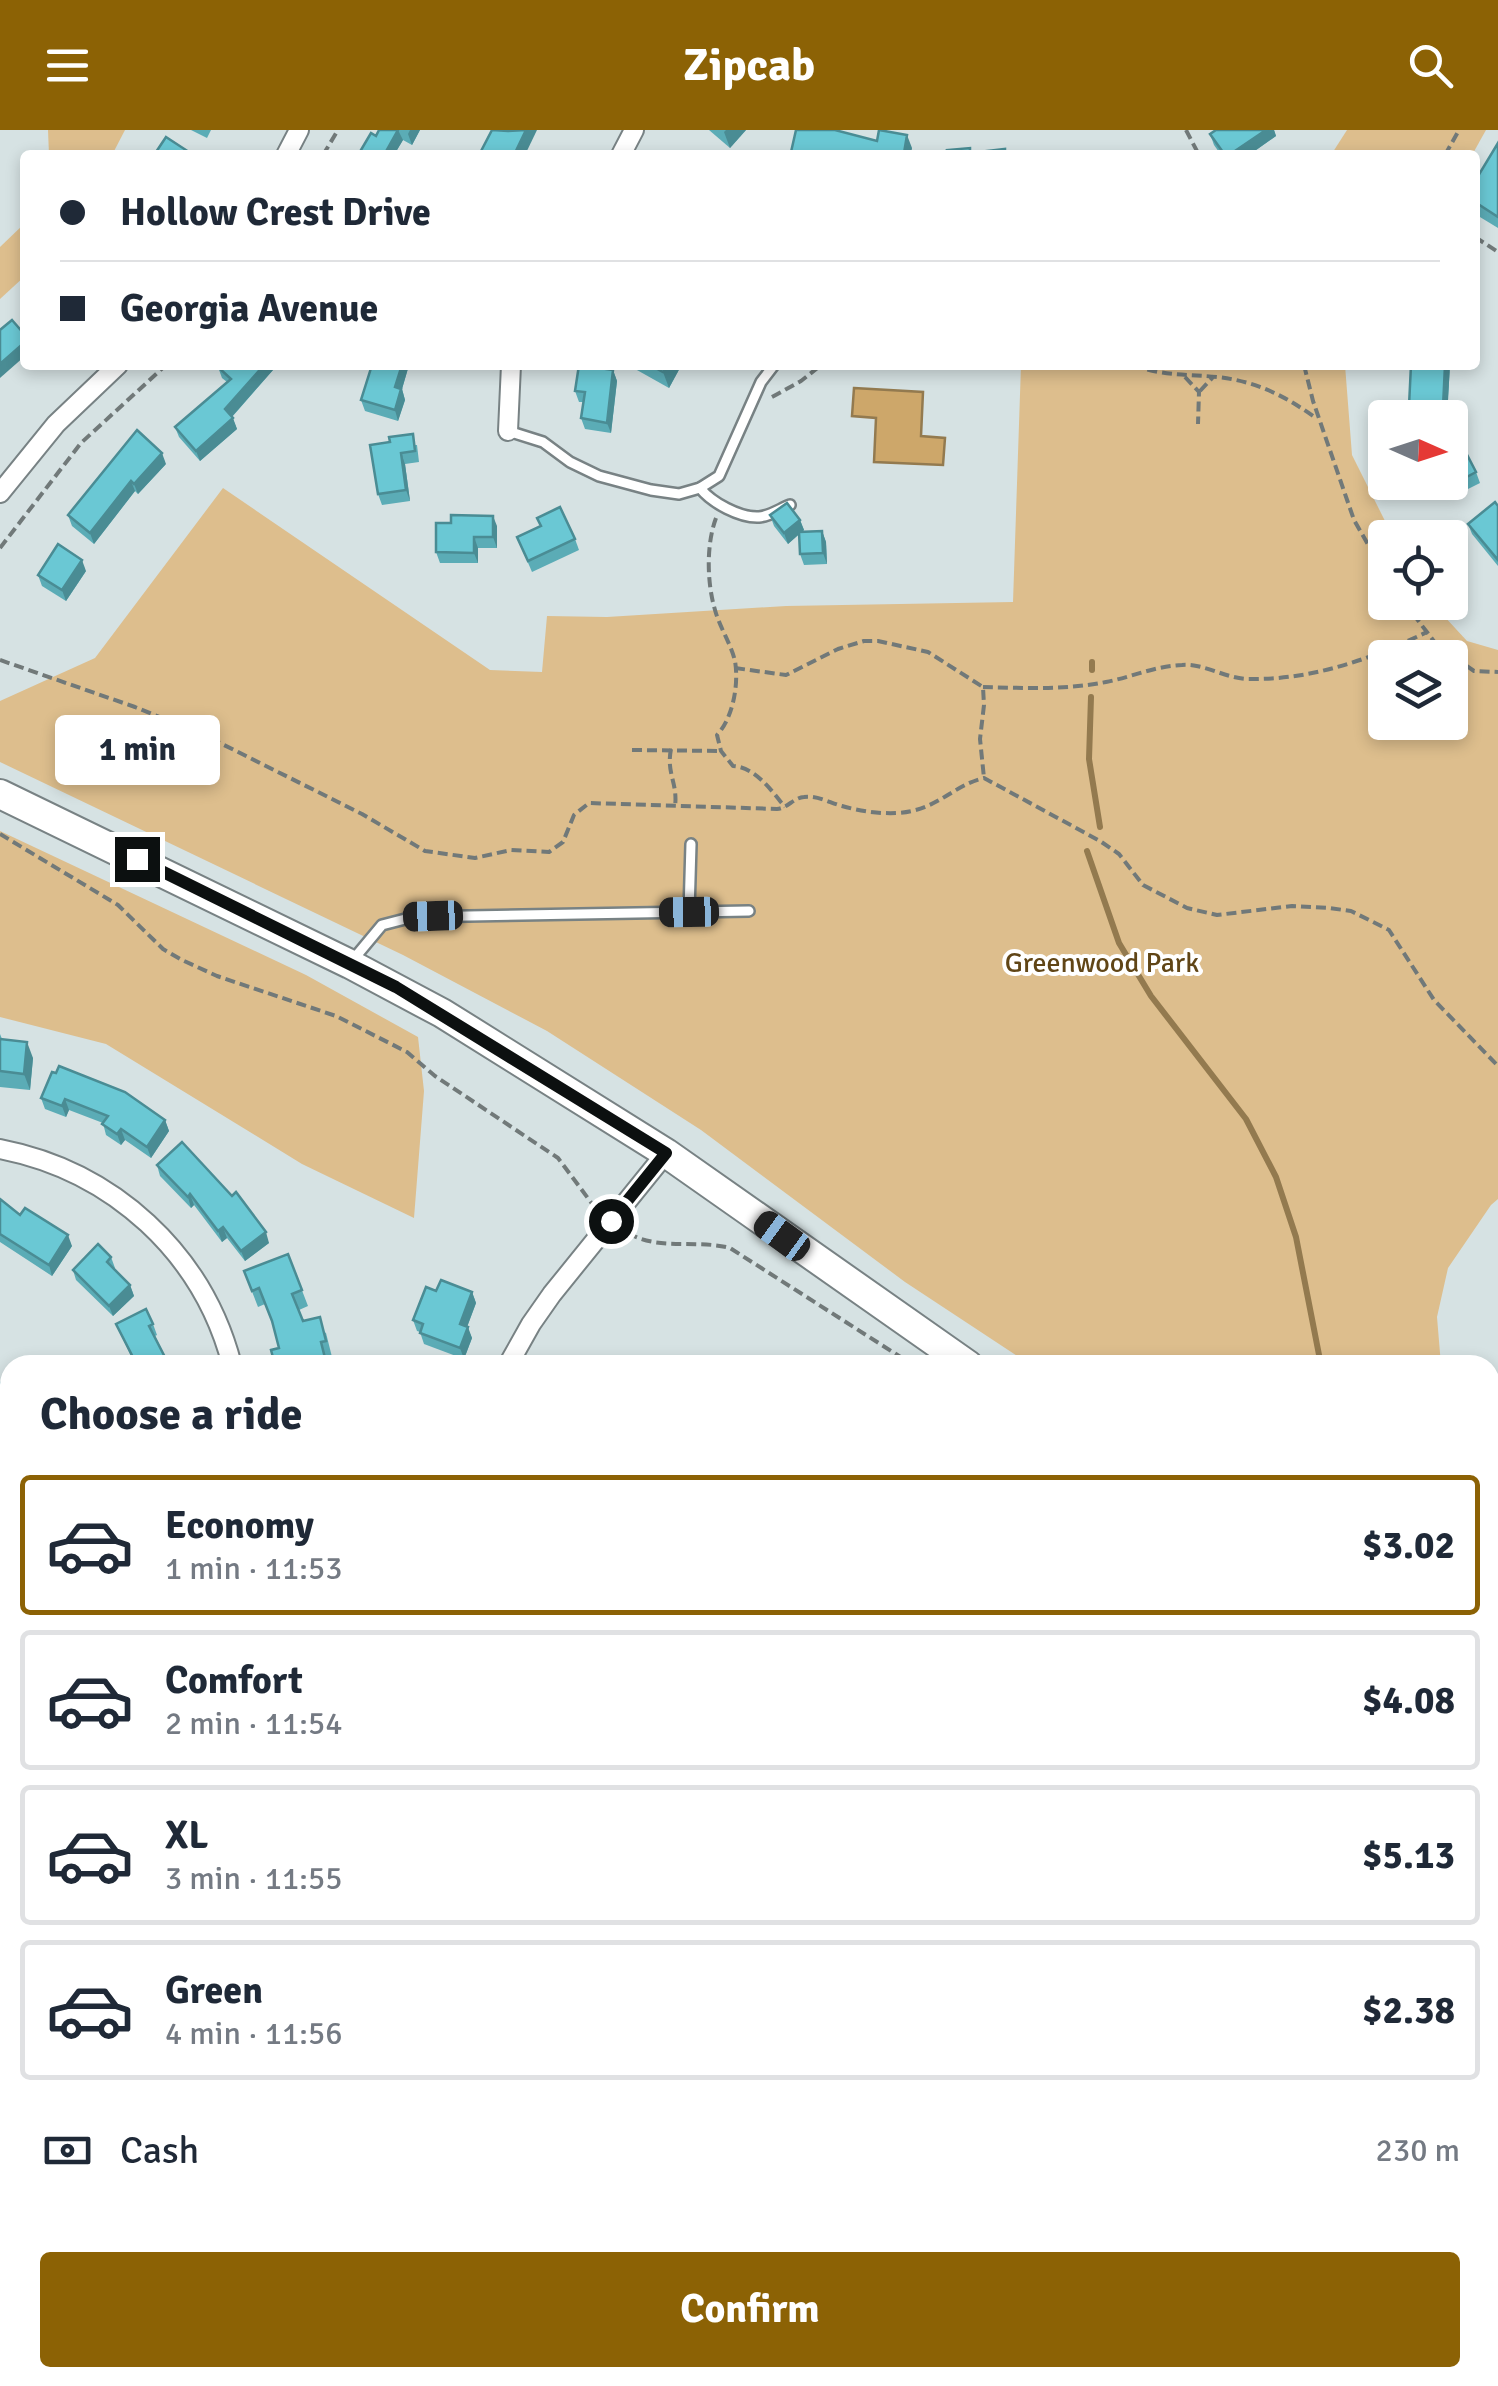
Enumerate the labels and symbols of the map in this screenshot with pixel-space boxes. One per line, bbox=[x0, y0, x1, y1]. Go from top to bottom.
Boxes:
north arrow bbox=[1368, 400, 1468, 500]
callout: 1 min bbox=[54, 714, 220, 784]
route end bbox=[115, 837, 160, 882]
car bbox=[659, 896, 719, 928]
car bbox=[402, 900, 464, 932]
park label: Greenwood Park bbox=[1005, 946, 1199, 980]
route start bbox=[589, 1199, 634, 1244]
car bbox=[749, 1206, 815, 1266]

